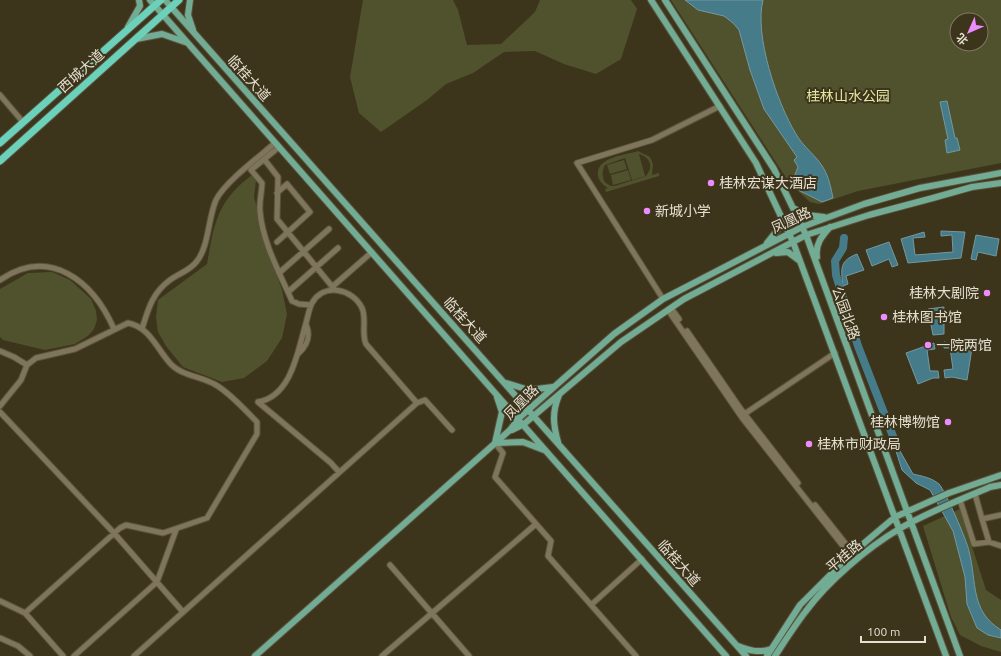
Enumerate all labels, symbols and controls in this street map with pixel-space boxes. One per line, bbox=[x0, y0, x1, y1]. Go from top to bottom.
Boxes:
north arrow bbox=[949, 12, 989, 52]
text: 北 bbox=[954, 31, 970, 47]
street label: 西城大道 bbox=[55, 46, 107, 96]
street label: 临桂大道 bbox=[224, 52, 274, 104]
park label: 桂林山水公园 bbox=[806, 88, 890, 104]
place label: 桂林宏谋大酒店 bbox=[719, 175, 817, 191]
marker: 桂林宏谋大酒店 bbox=[706, 178, 716, 188]
place label: 新城小学 bbox=[655, 203, 711, 219]
street label: 凤凰路 bbox=[769, 204, 813, 236]
marker: 新城小学 bbox=[642, 206, 652, 216]
street label: 公园北路 bbox=[829, 284, 863, 342]
place label: 桂林大剧院 bbox=[909, 285, 979, 301]
marker: 桂林大剧院 bbox=[982, 288, 992, 298]
street label: 临桂大道 bbox=[440, 294, 490, 346]
place label: 桂林图书馆 bbox=[892, 309, 962, 325]
marker: 桂林图书馆 bbox=[879, 312, 889, 322]
place label: 一院两馆 bbox=[936, 337, 992, 353]
marker: 一院两馆 bbox=[923, 340, 933, 350]
street label: 凤凰路 bbox=[500, 381, 542, 423]
place label: 桂林博物馆 bbox=[870, 414, 940, 430]
marker: 桂林博物馆 bbox=[943, 417, 953, 427]
place label: 桂林市财政局 bbox=[817, 436, 901, 452]
marker: 桂林市财政局 bbox=[804, 439, 814, 449]
street label: 平桂路 bbox=[823, 536, 865, 576]
street label: 临桂大道 bbox=[655, 537, 703, 589]
scale bar bbox=[861, 618, 925, 644]
text: 100 m bbox=[867, 625, 900, 638]

